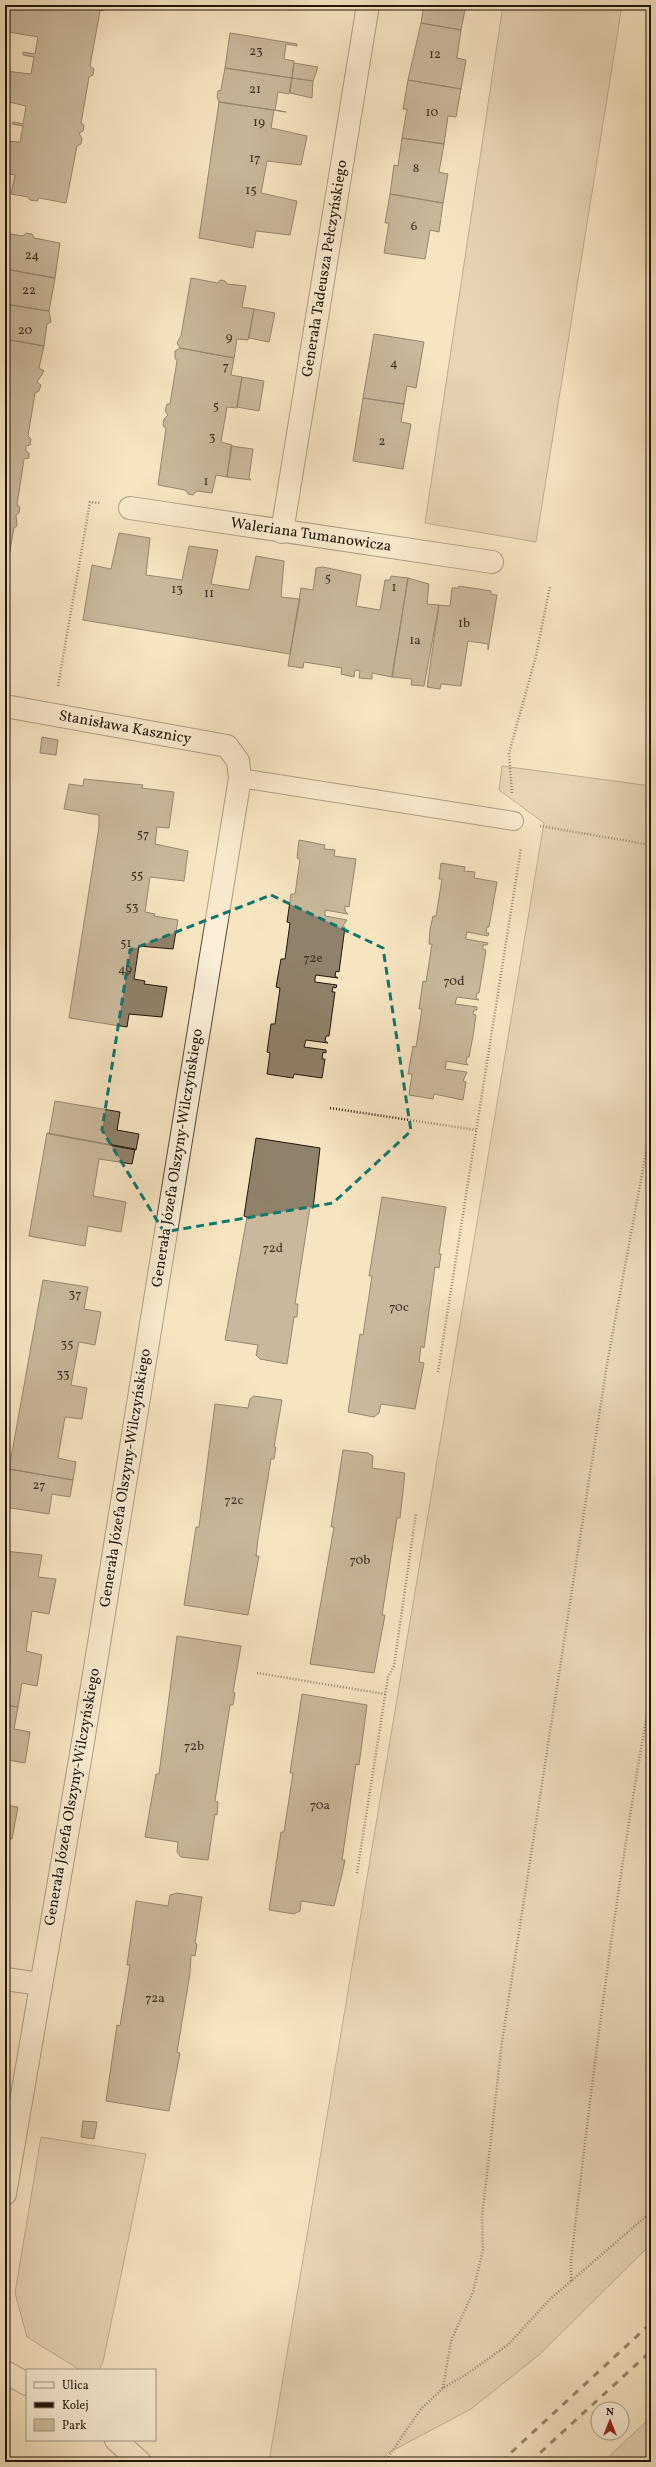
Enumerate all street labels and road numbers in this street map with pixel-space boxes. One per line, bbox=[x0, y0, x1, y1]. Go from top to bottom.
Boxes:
street label: Generała Tadeusza Pełczyńskiego bbox=[297, 158, 353, 379]
street label: Waleriana Tumanowicza bbox=[229, 513, 393, 557]
street label: Stanisława Kasznicy bbox=[57, 705, 193, 750]
street label: Generała Józefa Olszyny-Wilczyńskiego bbox=[147, 1027, 209, 1289]
street label: Generała Józefa Olszyny-Wilczyńskiego bbox=[95, 1347, 157, 1609]
street label: Generała Józefa Olszyny-Wilczyńskiego bbox=[40, 1666, 106, 1928]

